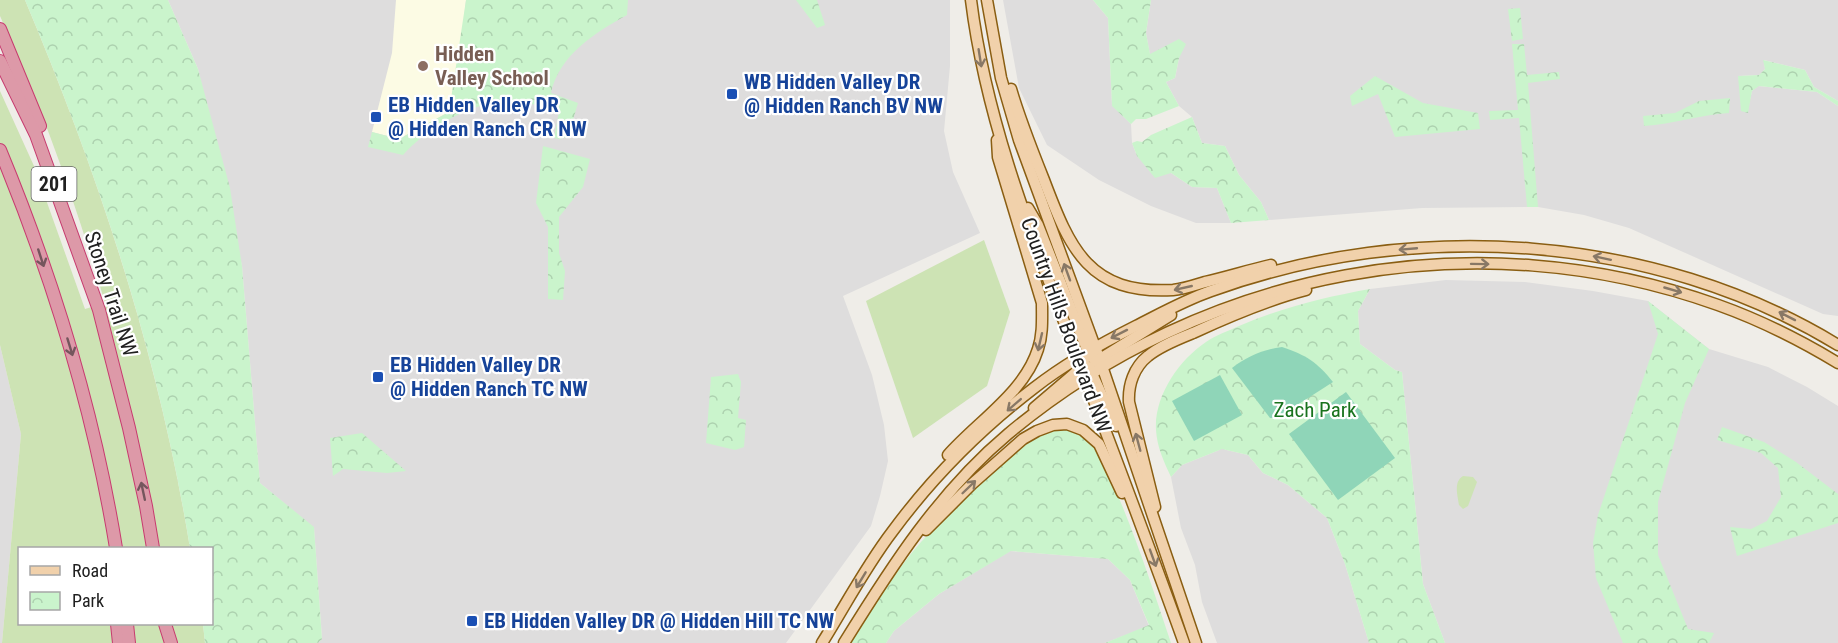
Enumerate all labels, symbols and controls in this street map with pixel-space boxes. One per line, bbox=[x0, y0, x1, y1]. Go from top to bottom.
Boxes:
place label: Hidden Valley School bbox=[435, 42, 549, 90]
one-way arrow bbox=[975, 47, 986, 67]
marker: Hidden Valley School bbox=[416, 59, 430, 73]
place label: WB Hidden Valley DR @ Hidden Ranch BV NW bbox=[744, 70, 943, 118]
marker: WB Hidden Valley DR @ Hidden Ranch BV NW bbox=[725, 87, 739, 101]
place label: EB Hidden Valley DR @ Hidden Ranch CR NW bbox=[388, 93, 587, 141]
marker: EB Hidden Valley DR @ Hidden Ranch CR NW bbox=[369, 110, 383, 124]
road number: 201 bbox=[32, 167, 76, 201]
street label: Country Hills Boulevard NW bbox=[1016, 214, 1116, 436]
street label: Stoney Trail NW bbox=[79, 228, 143, 360]
one-way arrow bbox=[1398, 244, 1418, 255]
one-way arrow bbox=[37, 248, 48, 267]
one-way arrow bbox=[1593, 252, 1612, 263]
one-way arrow bbox=[1470, 258, 1490, 270]
one-way arrow bbox=[1061, 263, 1072, 282]
one-way arrow bbox=[1174, 283, 1193, 294]
one-way arrow bbox=[1663, 285, 1682, 296]
one-way arrow bbox=[1779, 310, 1796, 322]
one-way arrow bbox=[1111, 329, 1129, 341]
one-way arrow bbox=[1033, 332, 1045, 351]
one-way arrow bbox=[65, 337, 76, 356]
place label: EB Hidden Valley DR @ Hidden Ranch TC NW bbox=[390, 353, 588, 401]
marker: EB Hidden Valley DR @ Hidden Ranch TC NW bbox=[371, 370, 385, 384]
one-way arrow bbox=[1007, 398, 1022, 412]
park label: Zach Park bbox=[1273, 398, 1357, 422]
one-way arrow bbox=[1132, 433, 1143, 452]
one-way arrow bbox=[962, 480, 977, 494]
one-way arrow bbox=[137, 482, 148, 501]
legend bbox=[18, 547, 213, 625]
one-way arrow bbox=[1149, 548, 1160, 567]
text: Road bbox=[72, 560, 108, 581]
one-way arrow bbox=[855, 571, 867, 588]
text: Park bbox=[72, 590, 104, 611]
place label: EB Hidden Valley DR @ Hidden Hill TC NW bbox=[484, 609, 835, 633]
marker: EB Hidden Valley DR @ Hidden Hill TC NW bbox=[465, 614, 479, 628]

